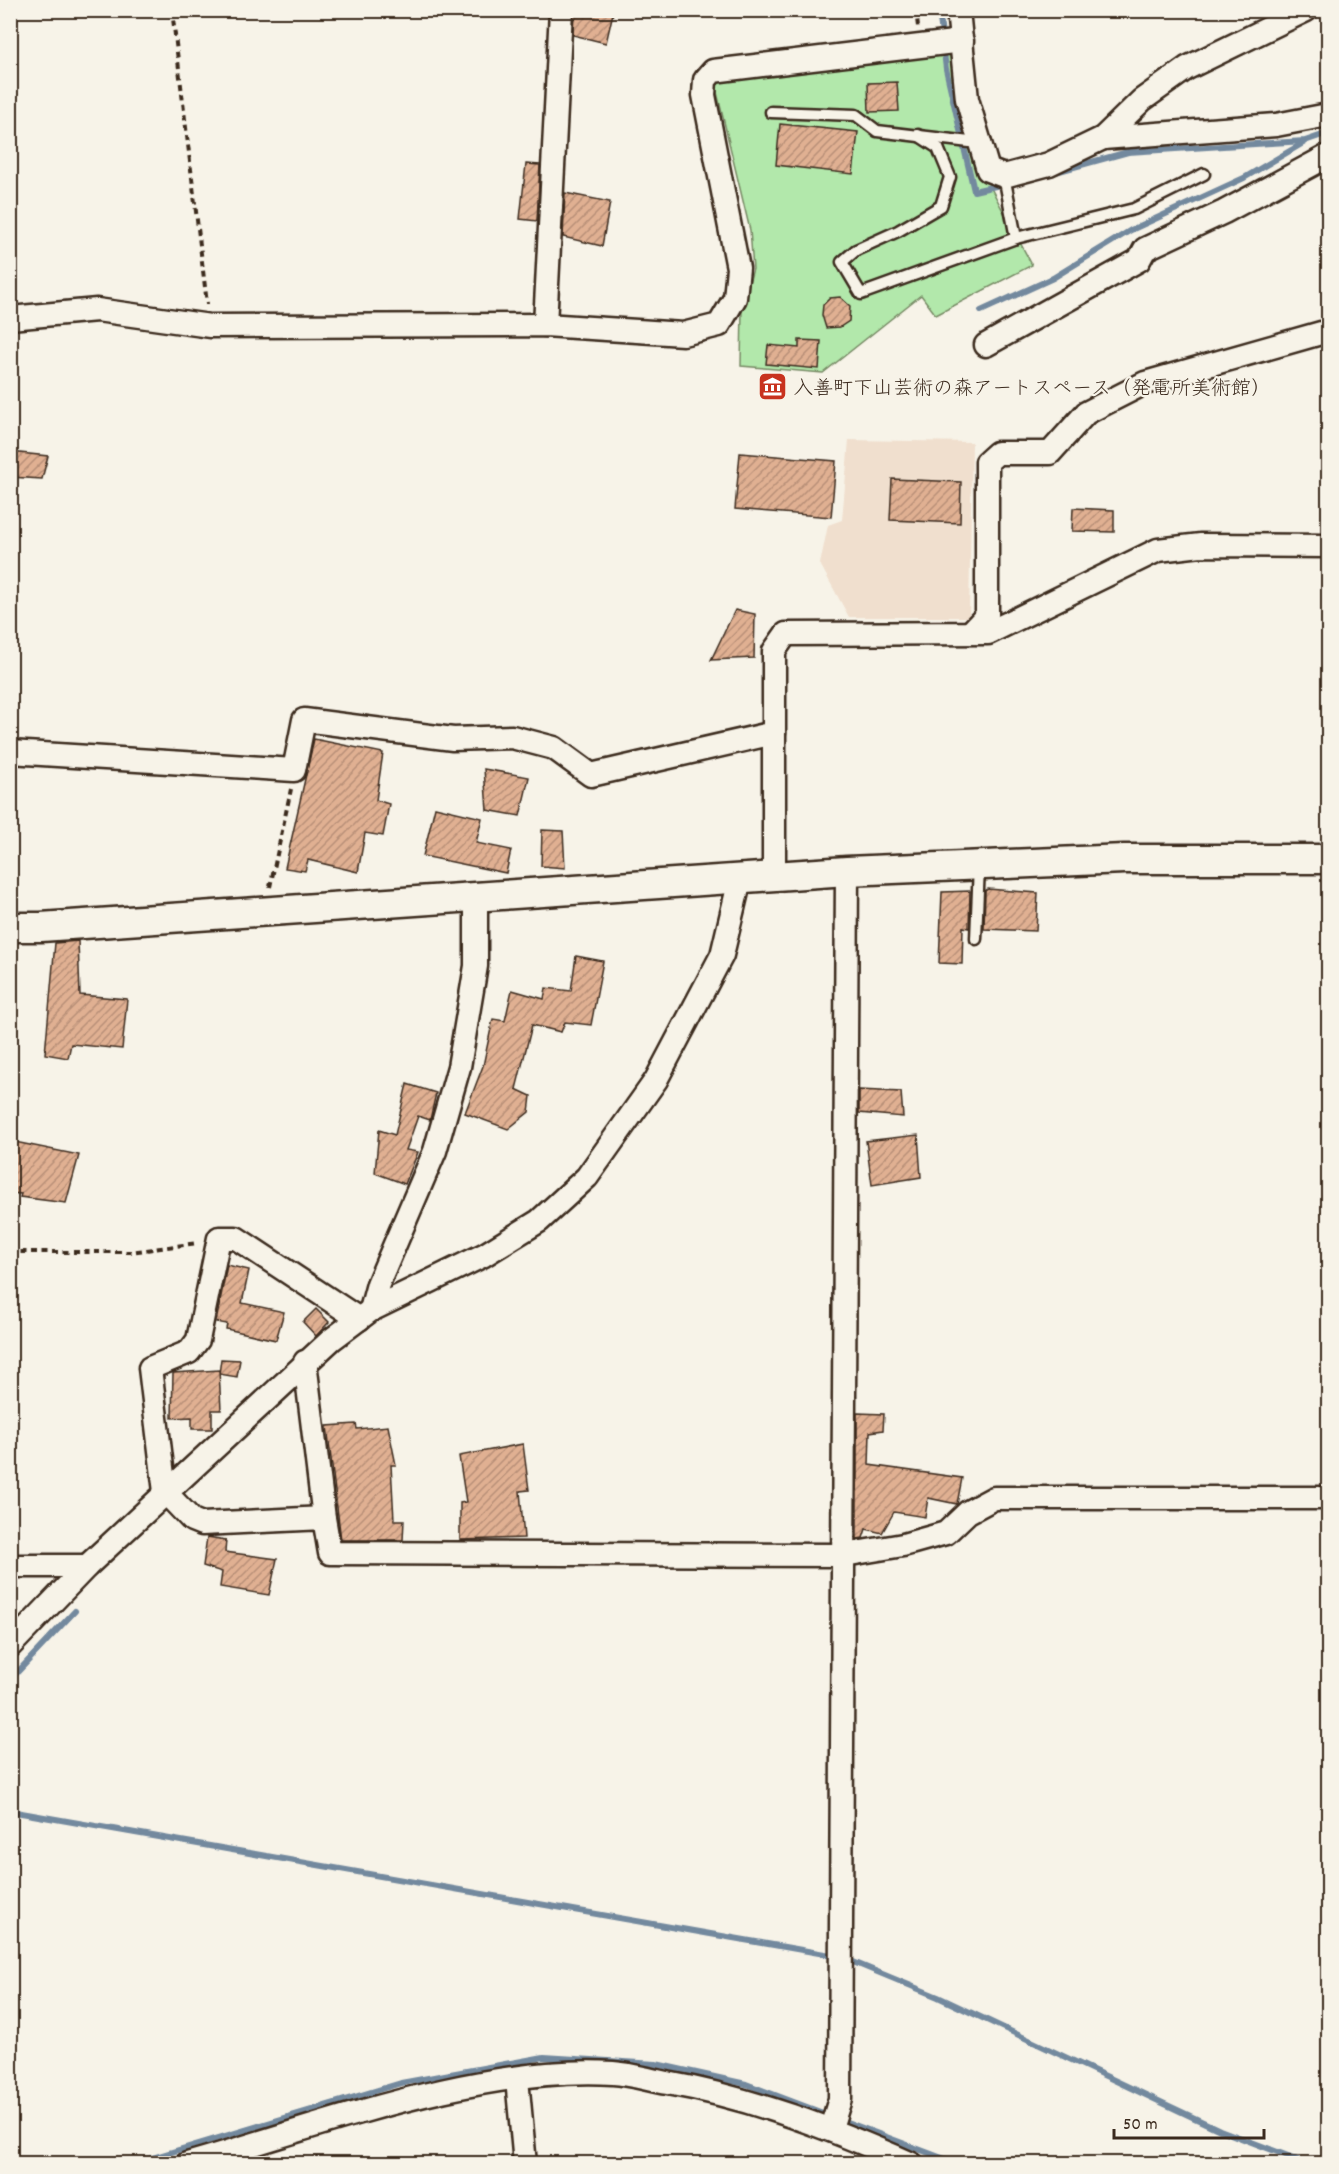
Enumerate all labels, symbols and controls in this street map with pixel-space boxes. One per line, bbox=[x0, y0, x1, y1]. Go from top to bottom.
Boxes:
museum icon: 入善町下山芸術の森アートスペース（発電所美術館） bbox=[756, 371, 788, 403]
place label: 入善町下山芸術の森アートスペース（発電所美術館） bbox=[793, 376, 1271, 404]
scale bar bbox=[1114, 2102, 1264, 2140]
text: 50 m bbox=[1123, 2113, 1158, 2138]

